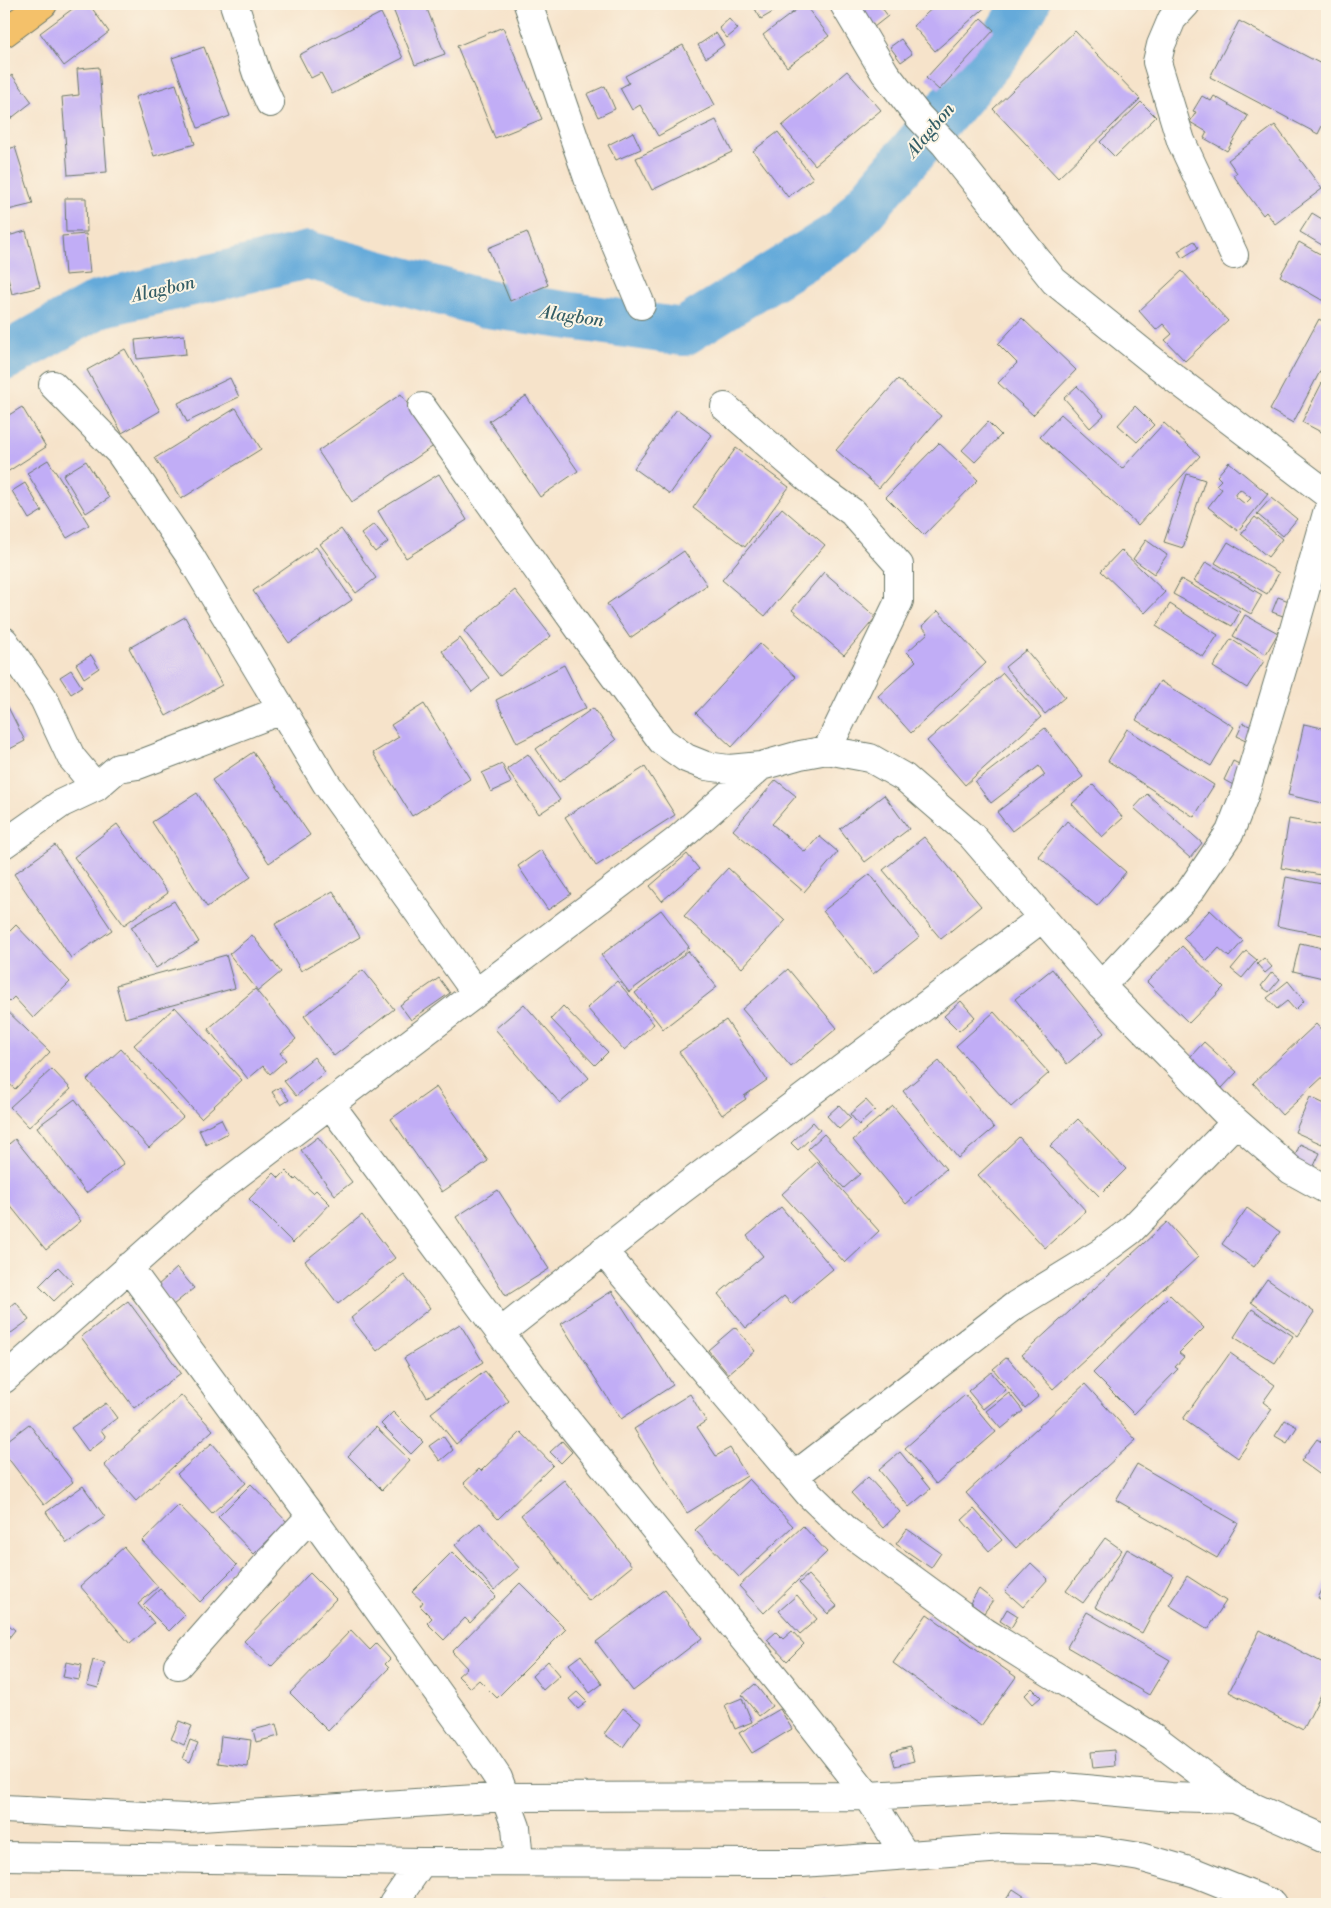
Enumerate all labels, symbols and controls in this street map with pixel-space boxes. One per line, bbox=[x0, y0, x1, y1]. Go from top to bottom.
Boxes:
water label: Alagbon bbox=[900, 98, 960, 164]
water label: Alagbon bbox=[127, 271, 198, 308]
water label: Alagbon bbox=[536, 300, 606, 332]

